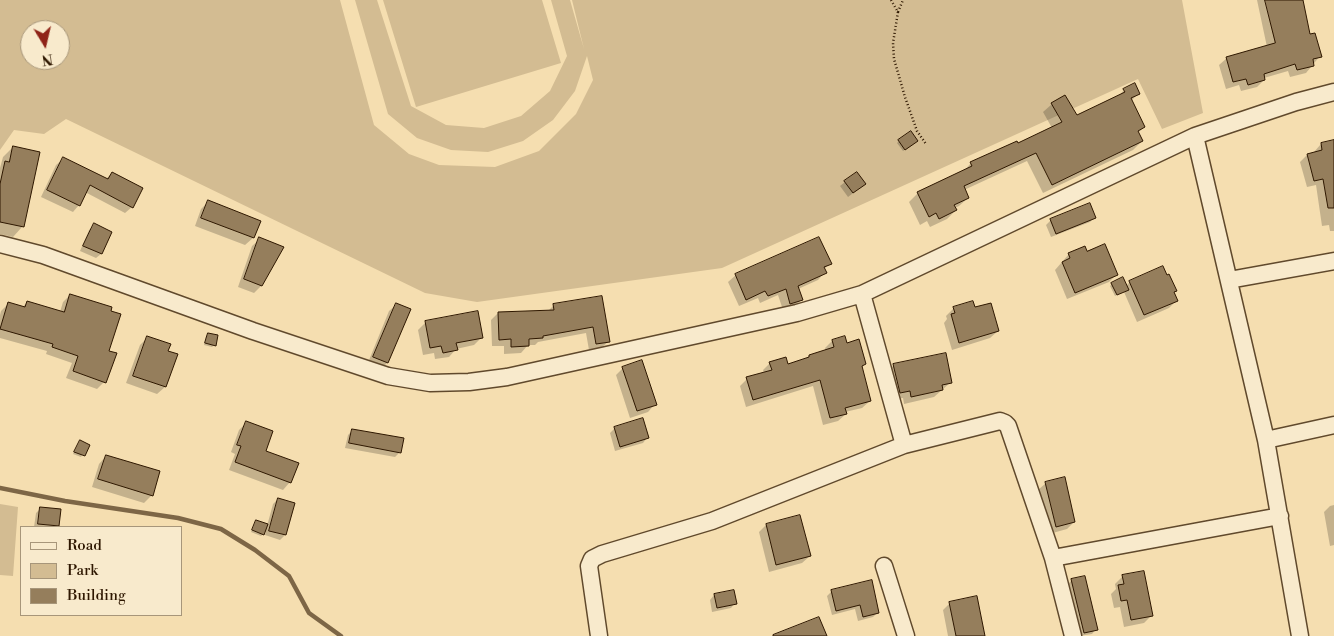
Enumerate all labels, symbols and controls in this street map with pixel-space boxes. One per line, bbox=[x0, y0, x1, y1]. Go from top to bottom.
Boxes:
north arrow bbox=[20, 20, 70, 70]
text: N bbox=[40, 49, 54, 69]
legend bbox=[20, 526, 182, 616]
text: Road bbox=[67, 536, 102, 555]
text: Park bbox=[67, 561, 98, 580]
text: Building bbox=[67, 586, 126, 605]

